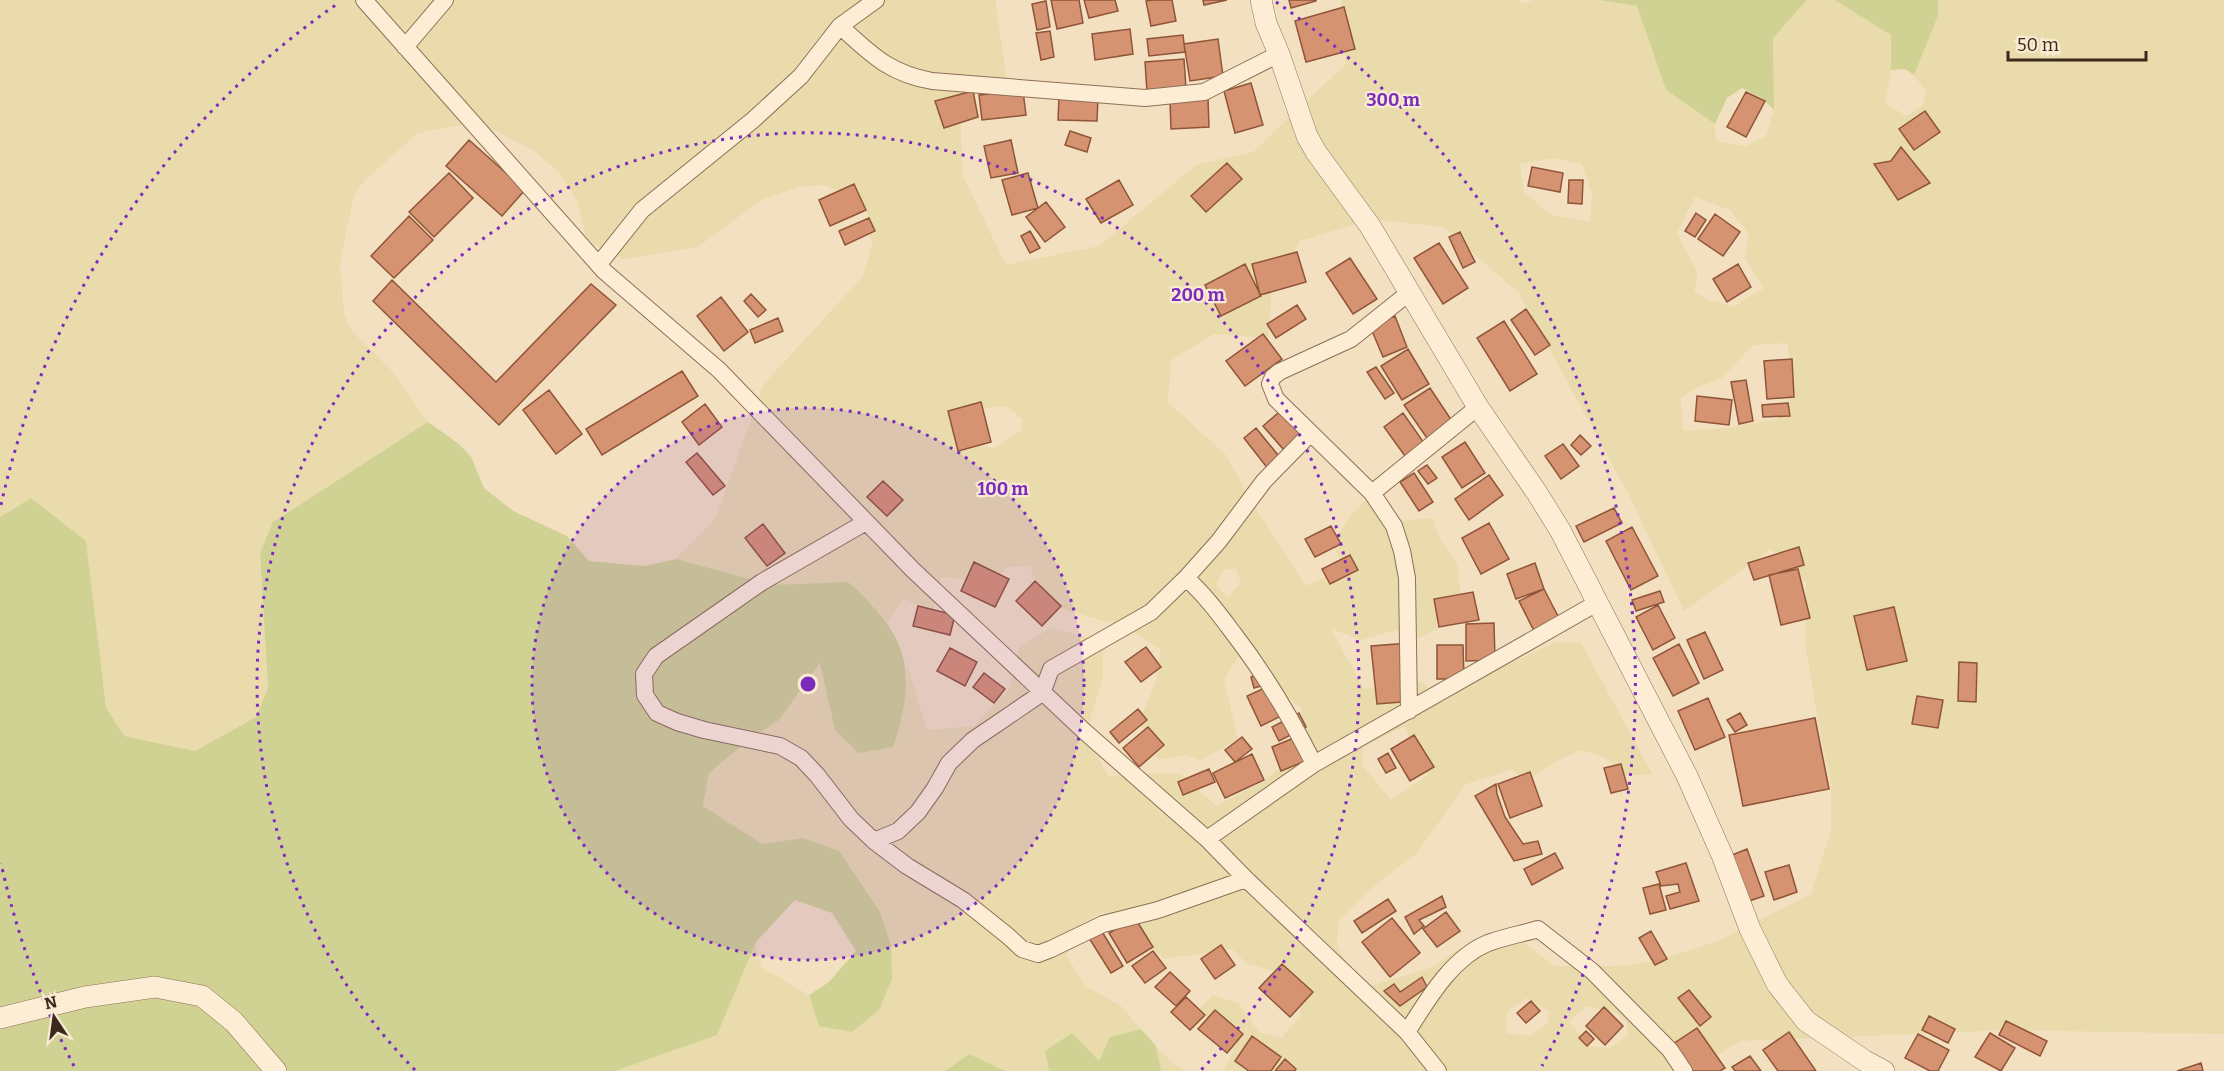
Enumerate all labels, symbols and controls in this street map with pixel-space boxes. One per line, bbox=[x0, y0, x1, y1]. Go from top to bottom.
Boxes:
scale bar bbox=[2008, 24, 2146, 62]
text: 50 m bbox=[2017, 34, 2059, 56]
text: 300 m bbox=[1366, 89, 1420, 111]
text: 200 m bbox=[1171, 284, 1225, 306]
text: 100 m bbox=[977, 478, 1029, 500]
centre of rings bbox=[798, 674, 818, 694]
north arrow bbox=[24, 987, 84, 1047]
text: N bbox=[43, 992, 59, 1014]

